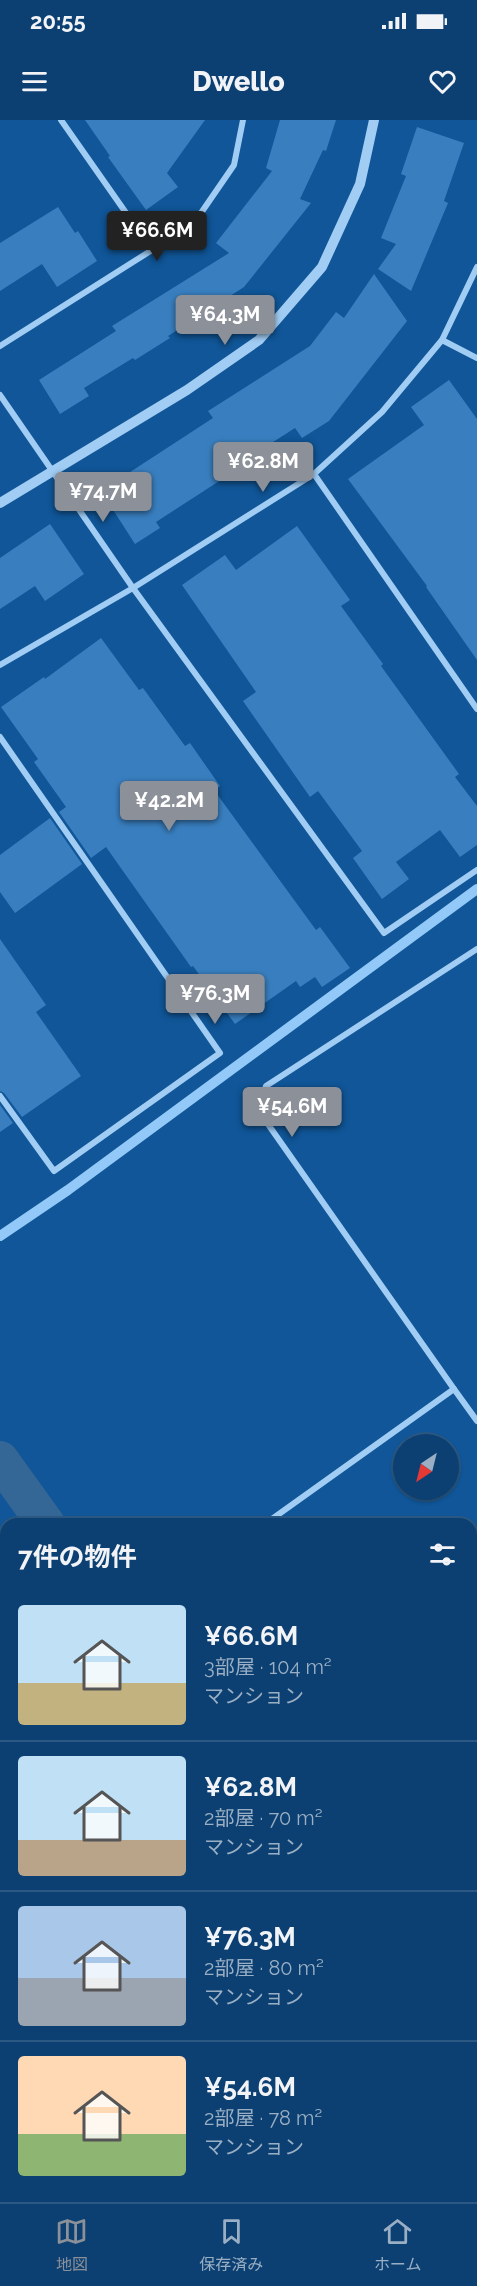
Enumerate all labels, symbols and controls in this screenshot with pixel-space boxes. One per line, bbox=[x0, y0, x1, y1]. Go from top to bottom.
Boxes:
text: 20:55 bbox=[30, 8, 86, 34]
icon: menu bbox=[18, 65, 51, 98]
icon: heart bbox=[426, 65, 459, 98]
text: Dwello bbox=[192, 66, 285, 97]
pin: ¥66.6M bbox=[108, 211, 206, 262]
text: ¥66.6M bbox=[121, 218, 193, 242]
pin: ¥64.3M bbox=[176, 295, 274, 346]
text: ¥64.3M bbox=[190, 302, 260, 326]
pin: ¥62.8M bbox=[214, 442, 312, 493]
text: ¥62.8M bbox=[227, 449, 299, 473]
pin: ¥74.7M bbox=[54, 472, 152, 523]
text: ¥74.7M bbox=[69, 479, 137, 503]
pin: ¥42.2M bbox=[120, 781, 218, 832]
text: ¥42.2M bbox=[134, 788, 204, 812]
pin: ¥76.3M bbox=[166, 974, 264, 1025]
text: ¥76.3M bbox=[180, 981, 250, 1005]
pin: ¥54.6M bbox=[243, 1087, 341, 1138]
text: ¥54.6M bbox=[257, 1094, 327, 1118]
north arrow bbox=[393, 1434, 459, 1500]
map controls bbox=[393, 1434, 459, 1500]
icon: filters bbox=[426, 1538, 459, 1571]
text: 7件の物件 bbox=[18, 1542, 137, 1572]
text: ¥66.6M bbox=[204, 1621, 298, 1651]
icon: home bbox=[66, 1629, 138, 1701]
text: 3部屋 · 104 m² bbox=[204, 1655, 332, 1679]
text: マンション bbox=[204, 1684, 304, 1708]
text: ¥62.8M bbox=[204, 1772, 297, 1802]
icon: home bbox=[66, 1780, 138, 1852]
text: 2部屋 · 70 m² bbox=[204, 1806, 323, 1830]
text: マンション bbox=[204, 1835, 304, 1859]
text: ¥76.3M bbox=[204, 1922, 296, 1952]
icon: home bbox=[66, 1930, 138, 2002]
text: 2部屋 · 80 m² bbox=[204, 1956, 324, 1980]
text: マンション bbox=[204, 1985, 304, 2009]
text: ¥54.6M bbox=[204, 2072, 296, 2102]
icon: home bbox=[66, 2080, 138, 2152]
text: 2部屋 · 78 m² bbox=[204, 2106, 322, 2130]
text: マンション bbox=[204, 2135, 304, 2159]
tab: 地図 bbox=[55, 2215, 88, 2275]
tab: 保存済み bbox=[199, 2215, 263, 2275]
tab: ホーム bbox=[374, 2215, 422, 2275]

